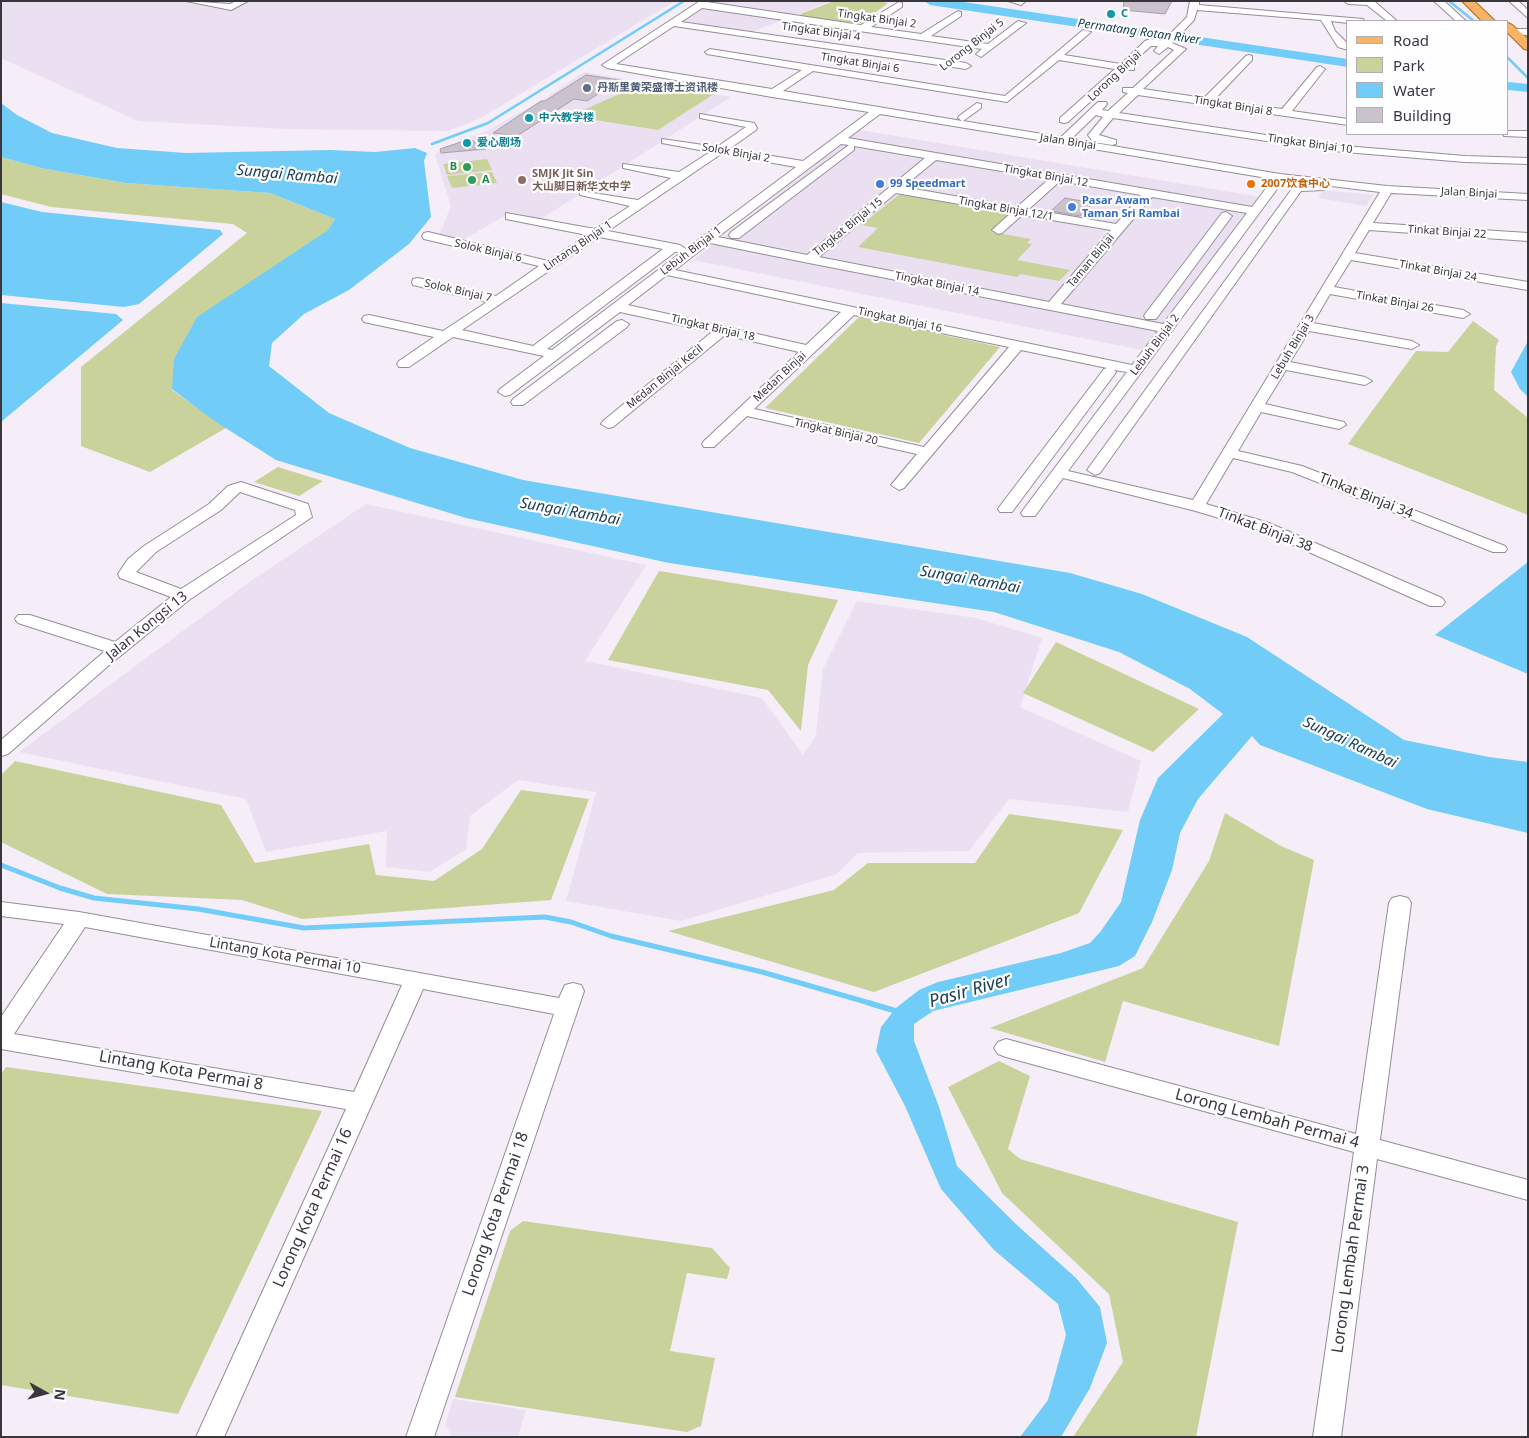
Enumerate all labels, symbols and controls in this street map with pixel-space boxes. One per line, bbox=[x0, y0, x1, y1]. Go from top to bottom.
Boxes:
street label: Tingkat Binjai 2 bbox=[837, 7, 917, 31]
place label: C bbox=[1121, 7, 1128, 21]
marker: C bbox=[1105, 8, 1117, 20]
street label: Lorong Binjai 5 bbox=[937, 16, 1007, 74]
water label: Permatang Rotan River bbox=[1077, 16, 1201, 48]
street label: Tingkat Binjai 4 bbox=[781, 20, 861, 44]
legend bbox=[1346, 20, 1509, 135]
text: Road bbox=[1393, 30, 1429, 50]
street label: Lorong Binjai bbox=[1085, 48, 1145, 104]
street label: Tingkat Binjai 6 bbox=[820, 50, 900, 76]
text: Park bbox=[1393, 55, 1425, 75]
text: Water bbox=[1393, 80, 1435, 100]
place label: 丹斯里黄荣盛博士资讯楼 bbox=[597, 81, 718, 95]
marker: 丹斯里黄荣盛博士资讯楼 bbox=[581, 82, 593, 94]
street label: Tingkat Binjai 8 bbox=[1193, 93, 1273, 119]
text: Building bbox=[1393, 105, 1451, 125]
place label: 中六教学楼 bbox=[539, 111, 594, 125]
marker: 中六教学楼 bbox=[523, 112, 535, 124]
street label: Jalan Binjai bbox=[1039, 131, 1097, 153]
street label: Tingkat Binjai 10 bbox=[1267, 132, 1353, 156]
place label: 爱心剧场 bbox=[477, 136, 521, 150]
marker: 爱心剧场 bbox=[461, 137, 473, 149]
street label: Solok Binjai 2 bbox=[701, 141, 771, 165]
place label: B bbox=[450, 160, 457, 174]
marker: B bbox=[461, 161, 473, 173]
water label: Sungai Rambai bbox=[236, 162, 338, 188]
street label: Tingkat Binjai 12 bbox=[1003, 162, 1089, 190]
place label: SMJK Jit Sin 大山脚日新华文中学 bbox=[532, 167, 631, 193]
place label: A bbox=[482, 173, 490, 187]
marker: A bbox=[466, 174, 478, 186]
marker: SMJK Jit Sin 大山脚日新华文中学 bbox=[516, 174, 528, 186]
place label: 99 Speedmart bbox=[890, 177, 966, 191]
place label: 2007饮食中心 bbox=[1261, 177, 1330, 191]
marker: 99 Speedmart bbox=[874, 178, 886, 190]
marker: 2007饮食中心 bbox=[1245, 178, 1257, 190]
street label: Jalan Binjai bbox=[1440, 185, 1498, 201]
street label: Tingkat Binjai 12/1 bbox=[958, 194, 1054, 224]
place label: Pasar Awam Taman Sri Rambai bbox=[1082, 194, 1180, 220]
street label: Tingkat Binjai 15 bbox=[811, 195, 885, 259]
marker: Pasar Awam Taman Sri Rambai bbox=[1066, 201, 1078, 213]
street label: Lintang Binjai 1 bbox=[541, 218, 615, 274]
street label: Tinkat Binjai 22 bbox=[1407, 223, 1487, 241]
street label: Lebuh Binjai 1 bbox=[658, 224, 724, 278]
street label: Taman Binjai bbox=[1065, 231, 1117, 291]
street label: Solok Binjai 6 bbox=[453, 237, 523, 265]
street label: Tinkat Binjai 24 bbox=[1398, 258, 1478, 284]
street label: Tingkat Binjai 14 bbox=[894, 269, 980, 299]
street label: Solok Binjai 7 bbox=[423, 277, 493, 305]
street label: Tinkat Binjai 26 bbox=[1355, 289, 1435, 315]
street label: Tingkat Binjai 16 bbox=[857, 305, 943, 335]
street label: Tingkat Binjai 18 bbox=[670, 312, 756, 344]
street label: Lebuh Binjai 2 bbox=[1128, 312, 1182, 378]
street label: Lebuh Binjai 3 bbox=[1269, 312, 1317, 382]
street label: Medan Binjai Kecil bbox=[624, 342, 706, 412]
street label: Medan Binjai bbox=[751, 349, 809, 405]
street label: Tingkat Binjai 20 bbox=[793, 416, 879, 448]
street label: Tinkat Binjai 34 bbox=[1316, 469, 1416, 523]
water label: Sungai Rambai bbox=[519, 494, 621, 530]
street label: Tinkat Binjai 38 bbox=[1215, 504, 1315, 556]
water label: Sungai Rambai bbox=[919, 562, 1021, 598]
street label: Jalan Kongsi 13 bbox=[103, 588, 191, 664]
water label: Sungai Rambai bbox=[1300, 713, 1400, 773]
street label: Lintang Kota Permai 10 bbox=[208, 934, 362, 978]
water label: Pasir River bbox=[927, 969, 1013, 1013]
street label: Lintang Kota Permai 8 bbox=[97, 1047, 265, 1095]
street label: Lorong Lembah Permai 4 bbox=[1173, 1085, 1361, 1153]
street label: Lorong Kota Permai 16 bbox=[269, 1125, 357, 1291]
street label: Lorong Kota Permai 18 bbox=[459, 1129, 533, 1299]
street label: Lorong Lembah Permai 3 bbox=[1328, 1164, 1374, 1354]
north arrow bbox=[20, 1368, 70, 1418]
text: N bbox=[50, 1388, 71, 1402]

